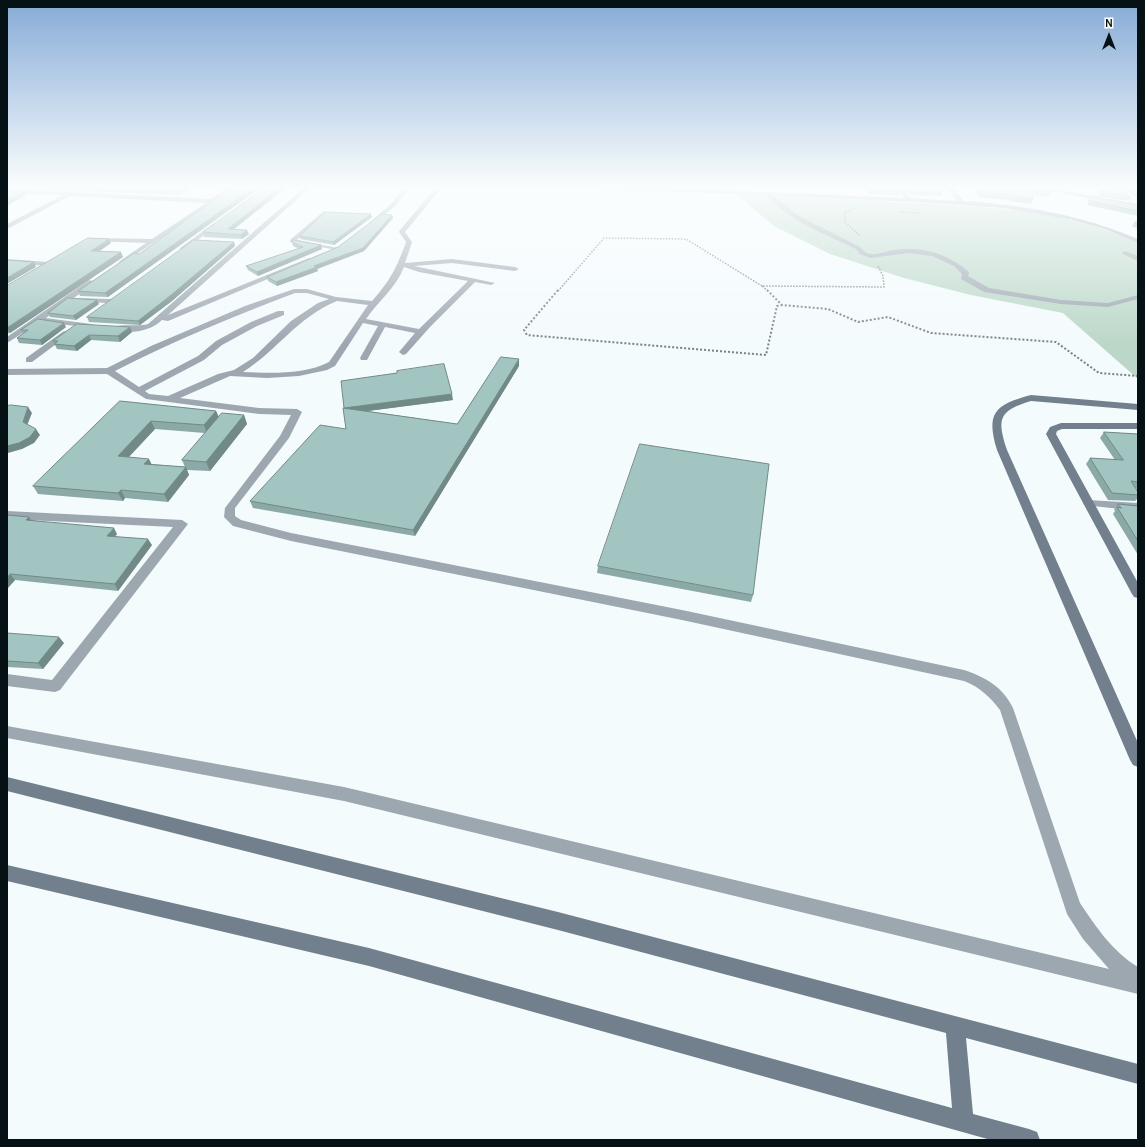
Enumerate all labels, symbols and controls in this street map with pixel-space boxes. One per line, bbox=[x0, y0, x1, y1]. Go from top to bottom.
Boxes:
north arrow bbox=[1089, 16, 1129, 56]
text: N bbox=[1105, 17, 1113, 30]

